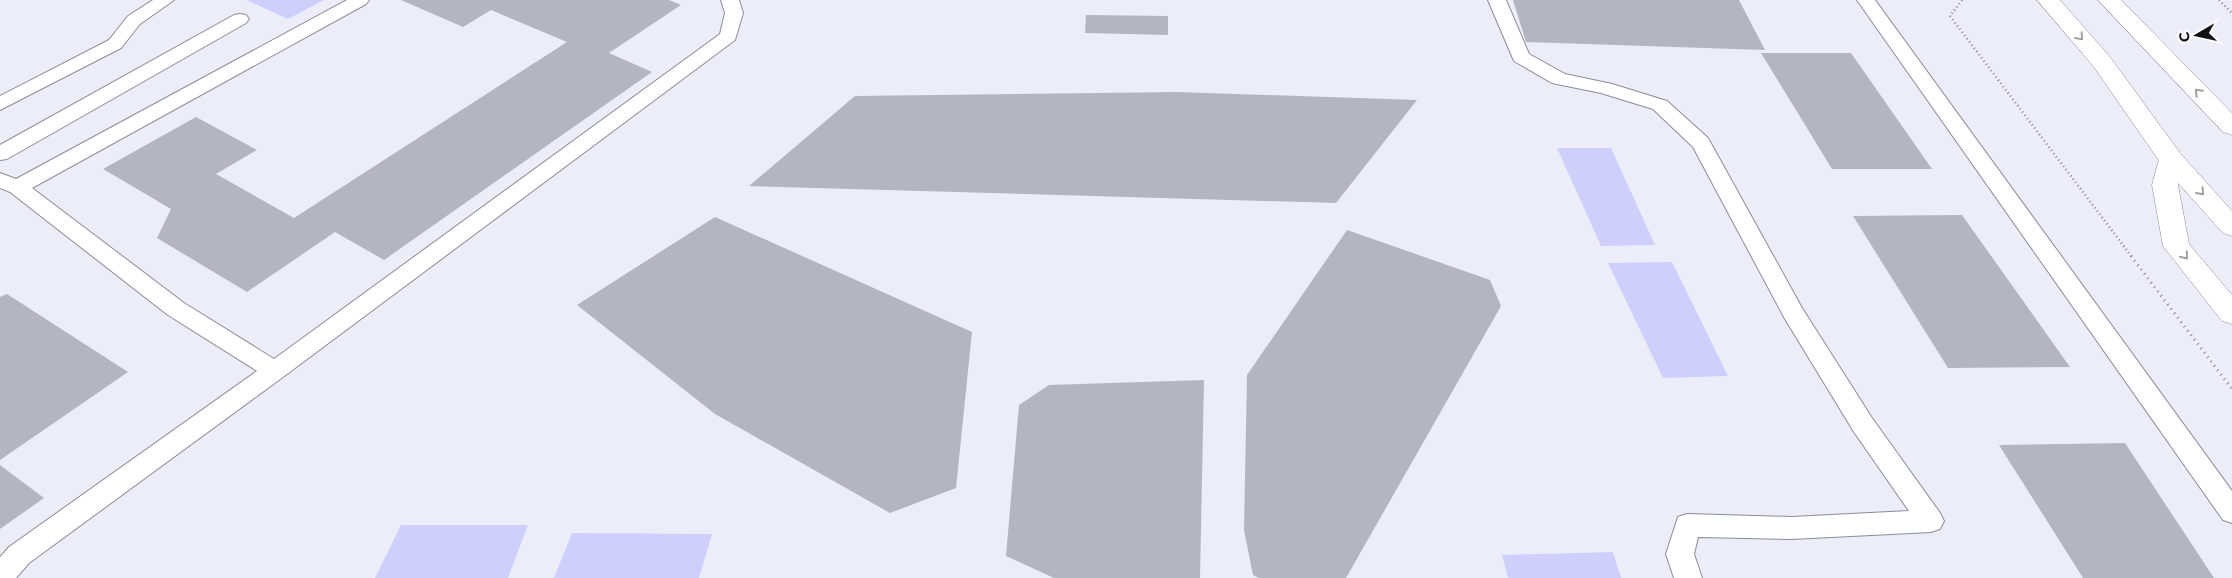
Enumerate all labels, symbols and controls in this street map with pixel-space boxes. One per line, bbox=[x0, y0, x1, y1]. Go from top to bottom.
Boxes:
north arrow bbox=[2172, 10, 2222, 60]
one-way arrow bbox=[2074, 31, 2083, 40]
text: С bbox=[2174, 31, 2194, 43]
one-way arrow bbox=[2195, 89, 2204, 98]
one-way arrow bbox=[2195, 187, 2204, 196]
one-way arrow bbox=[2179, 250, 2187, 259]

